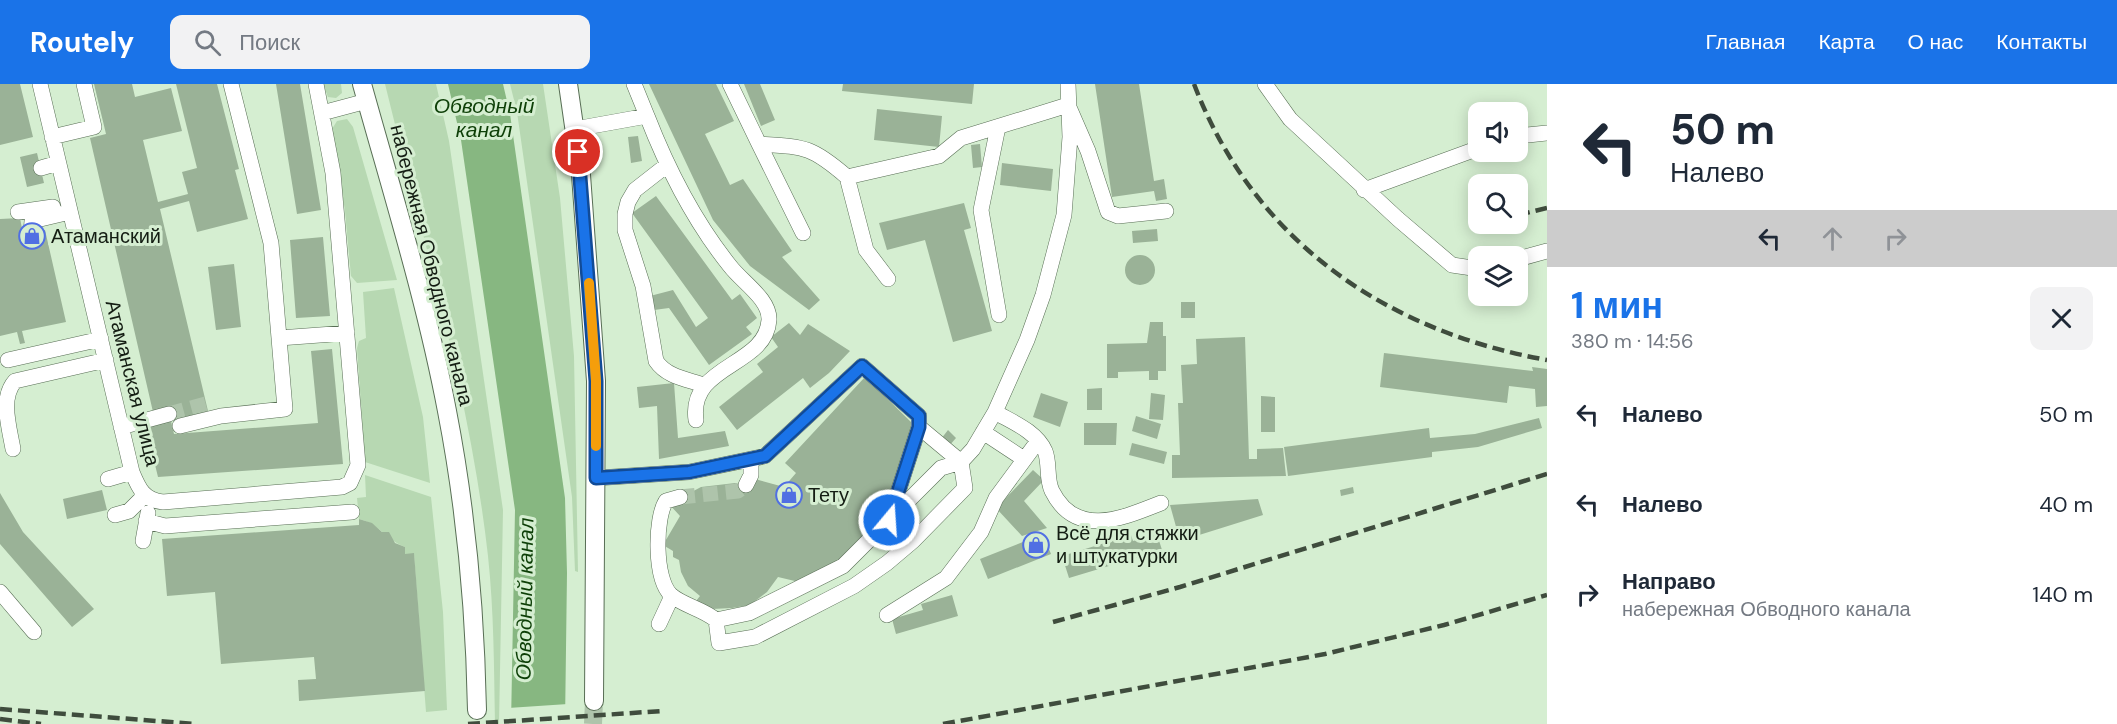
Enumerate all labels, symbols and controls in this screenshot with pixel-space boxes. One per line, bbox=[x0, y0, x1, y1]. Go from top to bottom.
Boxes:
search box bbox=[170, 15, 590, 69]
text: Routely bbox=[30, 24, 134, 61]
icon: search bbox=[191, 26, 224, 59]
text: Поиск bbox=[239, 28, 300, 57]
text: Главная bbox=[1705, 28, 1785, 56]
text: Карта bbox=[1818, 28, 1875, 56]
text: О нас bbox=[1908, 28, 1963, 56]
text: Контакты bbox=[1996, 28, 2087, 56]
water label: Обводный канал bbox=[434, 92, 535, 144]
map controls bbox=[1468, 102, 1528, 306]
button: sound bbox=[1468, 102, 1528, 162]
text: 50 m bbox=[1670, 102, 1775, 157]
icon: left bbox=[1571, 108, 1649, 186]
street label: набережная Обводного канала bbox=[384, 122, 480, 409]
pin bbox=[552, 126, 603, 177]
icon: arrive bbox=[561, 135, 594, 168]
text: Налево bbox=[1670, 155, 1764, 190]
button: search bbox=[1468, 174, 1528, 234]
shop icon: Атаманский bbox=[17, 221, 47, 251]
icon: left bbox=[1753, 222, 1786, 255]
icon: ahead bbox=[1816, 222, 1849, 255]
icon: right bbox=[1879, 222, 1912, 255]
place label: Атаманский bbox=[51, 223, 161, 249]
button: layers bbox=[1468, 246, 1528, 306]
text: 1 мин bbox=[1571, 282, 1663, 329]
button: close bbox=[2030, 287, 2093, 350]
street label: Атаманская улица bbox=[100, 297, 166, 470]
text: 380 m · 14:56 bbox=[1571, 328, 1694, 354]
icon: left bbox=[1571, 398, 1604, 431]
text: Налево bbox=[1622, 400, 1703, 429]
text: 50 m bbox=[2039, 400, 2093, 429]
shop icon: Тету bbox=[774, 480, 804, 510]
place label: Тету bbox=[808, 482, 849, 508]
position arrow bbox=[857, 488, 921, 552]
icon: left bbox=[1571, 488, 1604, 521]
text: Налево bbox=[1622, 490, 1703, 519]
text: 40 m bbox=[2039, 490, 2093, 519]
water label: Обводный канал bbox=[510, 517, 540, 681]
place label: Всё для стяжки и штукатурки bbox=[1056, 520, 1199, 569]
shop icon: Всё для стяжки и штукатурки bbox=[1021, 530, 1051, 560]
text: Направо bbox=[1622, 567, 1716, 596]
icon: right bbox=[1571, 578, 1604, 611]
text: 140 m bbox=[2032, 580, 2093, 609]
text: набережная Обводного канала bbox=[1622, 596, 1911, 622]

